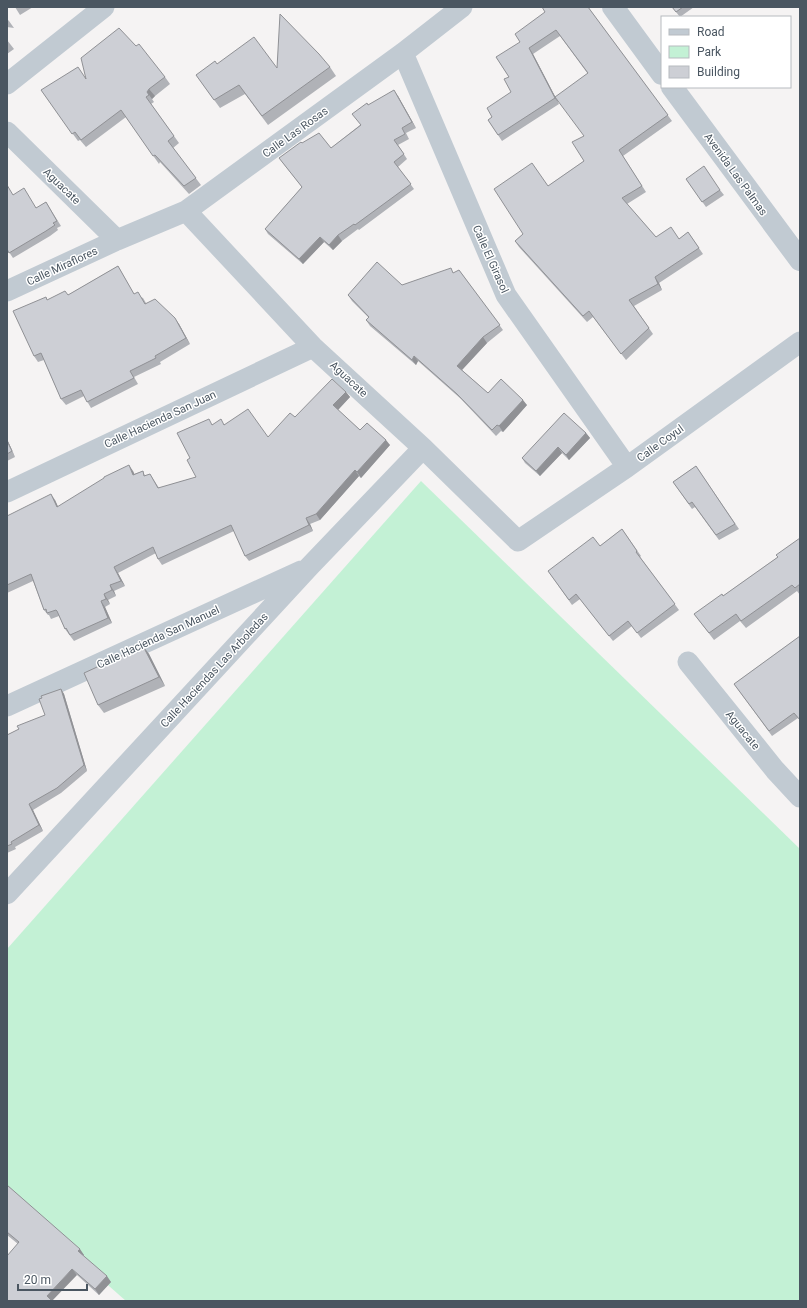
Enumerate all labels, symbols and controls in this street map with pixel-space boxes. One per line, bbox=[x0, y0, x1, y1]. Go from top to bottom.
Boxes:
legend bbox=[661, 16, 791, 88]
text: Road bbox=[697, 25, 725, 39]
text: Park bbox=[697, 45, 722, 59]
text: Building bbox=[697, 65, 740, 79]
street label: Calle Las Rosas bbox=[260, 104, 331, 161]
street label: Avenida Las Palmas bbox=[701, 130, 770, 218]
street label: Aguacate bbox=[40, 166, 83, 207]
street label: Calle El Girasol bbox=[470, 223, 511, 295]
street label: Calle Miraflores bbox=[25, 244, 100, 289]
street label: Aguacate bbox=[327, 359, 370, 400]
street label: Calle Hacienda San Juan bbox=[102, 388, 218, 451]
street label: Calle Coyul bbox=[634, 422, 686, 465]
street label: Calle Hacienda San Manuel bbox=[95, 603, 222, 672]
street label: Calle Haciendas Las Arboledas bbox=[158, 610, 271, 730]
street label: Aguacate bbox=[723, 708, 762, 753]
scale bar bbox=[18, 1266, 87, 1292]
text: 20 m bbox=[24, 1273, 51, 1287]

